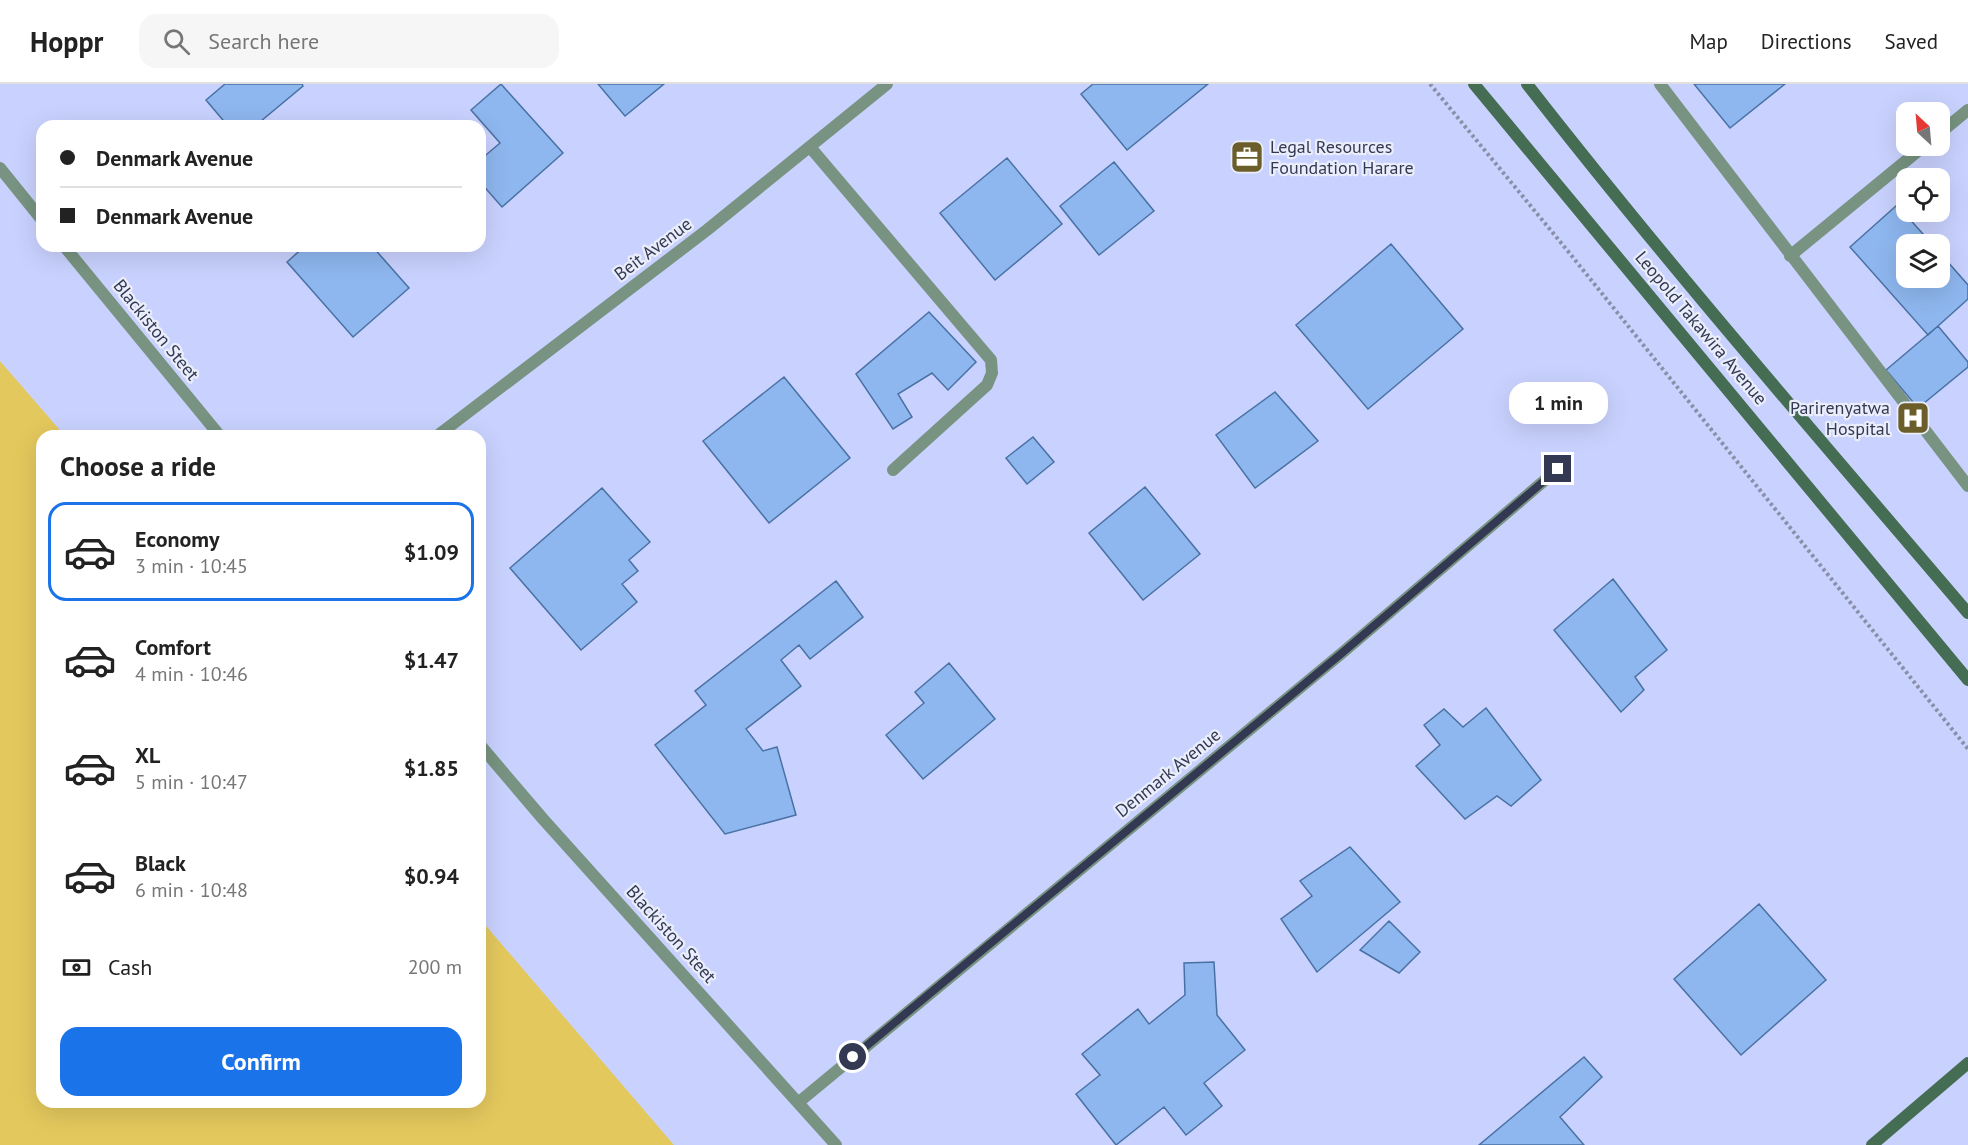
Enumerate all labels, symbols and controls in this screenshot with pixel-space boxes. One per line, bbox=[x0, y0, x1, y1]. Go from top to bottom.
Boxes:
search box bbox=[139, 14, 559, 68]
text: Hoppr bbox=[30, 23, 103, 60]
icon: search bbox=[160, 25, 193, 58]
text: Search here bbox=[208, 27, 319, 55]
text: Map bbox=[1689, 28, 1728, 55]
text: Directions bbox=[1761, 28, 1852, 55]
text: Saved bbox=[1885, 28, 1938, 55]
north arrow bbox=[1896, 102, 1950, 156]
map controls bbox=[1896, 102, 1950, 288]
place label: Legal Resources Foundation Harare bbox=[1270, 135, 1414, 179]
office icon: Legal Resources Foundation Harare bbox=[1229, 139, 1265, 175]
text: Denmark Avenue bbox=[96, 144, 253, 172]
button: locate bbox=[1896, 168, 1950, 222]
text: Denmark Avenue bbox=[96, 202, 253, 230]
street label: Beit Avenue bbox=[609, 212, 696, 285]
button: layers bbox=[1896, 234, 1950, 288]
street label: Leopold Takawira Avenue bbox=[1630, 246, 1772, 409]
street label: Blackiston Steet bbox=[109, 274, 204, 385]
callout: 1 min bbox=[1508, 382, 1608, 424]
text: 1 min bbox=[1534, 390, 1583, 416]
place label: Parirenyatwa Hospital bbox=[1790, 396, 1891, 440]
hospital icon: Parirenyatwa Hospital bbox=[1895, 400, 1931, 436]
text: Choose a ride bbox=[60, 449, 216, 483]
route end bbox=[1544, 455, 1571, 482]
icon: car bbox=[63, 525, 117, 579]
text: Economy bbox=[135, 525, 219, 553]
text: $1.09 bbox=[404, 538, 459, 566]
text: 3 min · 10:45 bbox=[135, 553, 248, 579]
icon: car bbox=[63, 633, 117, 687]
text: Comfort bbox=[135, 633, 211, 661]
text: $1.47 bbox=[404, 646, 459, 674]
text: 4 min · 10:46 bbox=[135, 661, 248, 687]
street label: Denmark Avenue bbox=[1110, 723, 1225, 822]
icon: car bbox=[63, 741, 117, 795]
text: XL bbox=[135, 741, 160, 769]
text: $1.85 bbox=[404, 754, 459, 782]
text: 5 min · 10:47 bbox=[135, 769, 248, 795]
icon: car bbox=[63, 849, 117, 903]
text: Black bbox=[135, 849, 186, 877]
text: $0.94 bbox=[404, 862, 459, 890]
text: 6 min · 10:48 bbox=[135, 877, 248, 903]
street label: Blackiston Steet bbox=[621, 880, 721, 987]
icon: cash bbox=[60, 951, 93, 984]
text: Cash bbox=[108, 953, 152, 981]
text: 200 m bbox=[408, 954, 462, 980]
button: Confirm bbox=[60, 1027, 462, 1096]
route start bbox=[839, 1043, 866, 1070]

